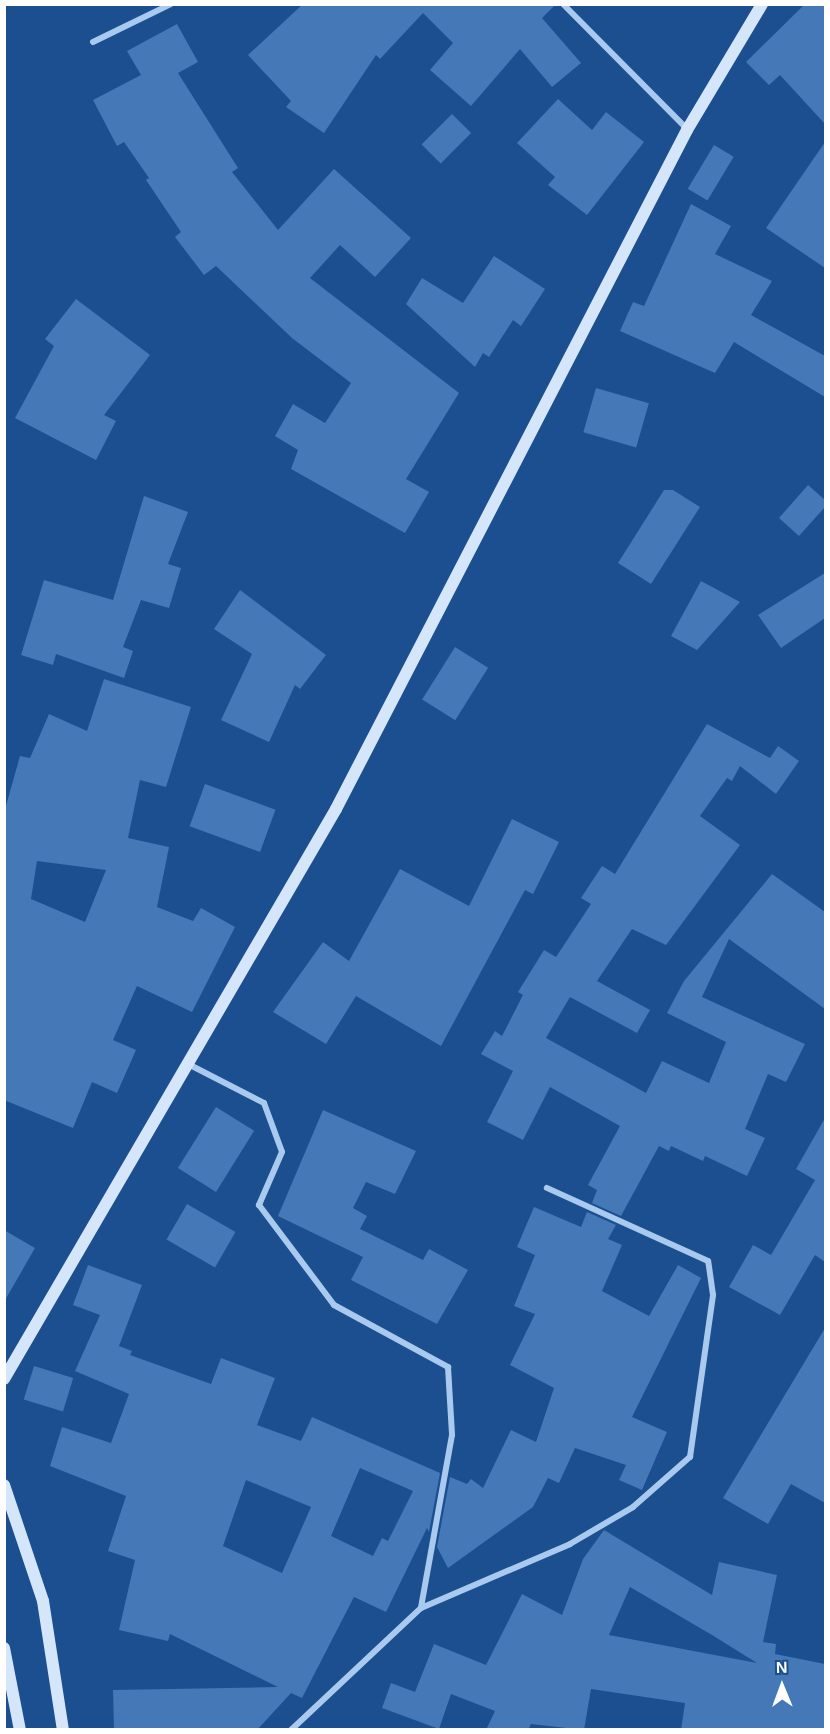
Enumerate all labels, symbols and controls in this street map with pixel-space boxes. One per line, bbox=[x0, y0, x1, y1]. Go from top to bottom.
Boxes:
north arrow bbox=[752, 1656, 812, 1716]
text: N bbox=[776, 1659, 788, 1676]

